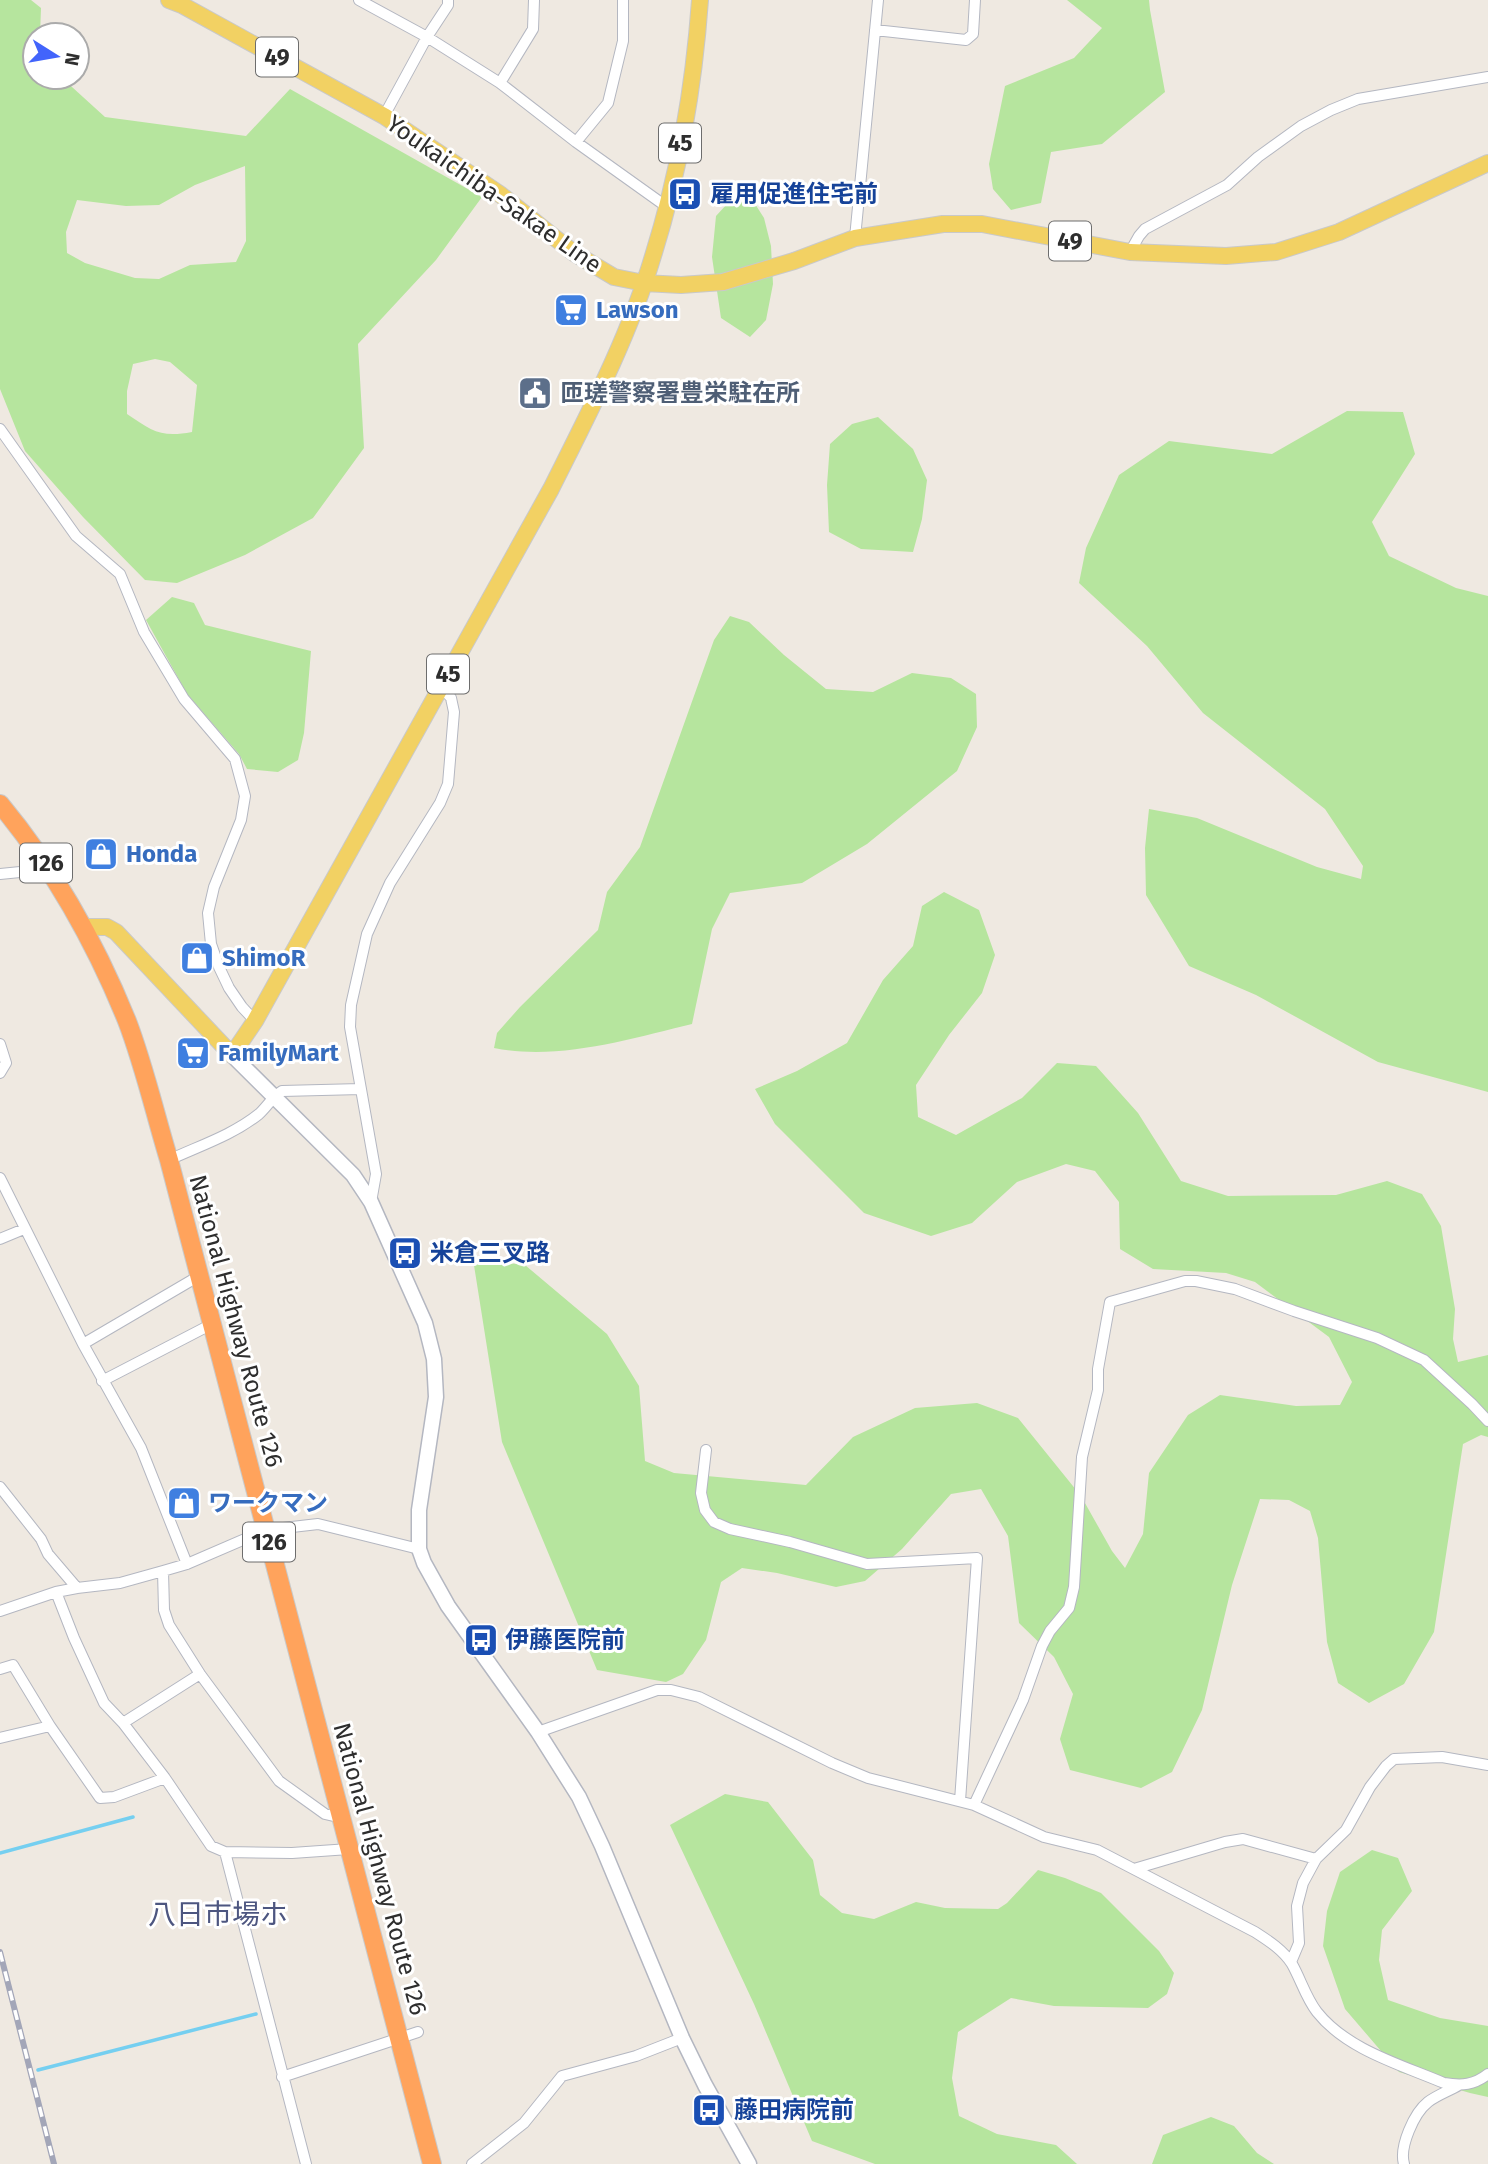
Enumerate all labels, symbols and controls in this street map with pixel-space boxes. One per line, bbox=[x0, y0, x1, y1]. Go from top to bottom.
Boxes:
north arrow bbox=[21, 21, 91, 91]
road number: 49 bbox=[256, 38, 298, 76]
text: N bbox=[60, 51, 85, 68]
street label: Youkaichiba-Sakae Line bbox=[381, 109, 607, 279]
road number: 45 bbox=[659, 124, 701, 162]
bus stop icon: 雇用促進住宅前 bbox=[666, 175, 704, 213]
place label: 雇用促進住宅前 bbox=[710, 180, 878, 208]
road number: 49 bbox=[1049, 222, 1091, 260]
supermarket icon: Lawson bbox=[552, 291, 590, 329]
place label: Lawson bbox=[596, 296, 679, 324]
public building icon: 匝瑳警察署豊栄駐在所 bbox=[516, 374, 554, 412]
place label: 匝瑳警察署豊栄駐在所 bbox=[560, 379, 800, 407]
road number: 45 bbox=[427, 654, 469, 694]
shop icon: Honda bbox=[82, 835, 120, 873]
place label: Honda bbox=[126, 840, 197, 868]
road number: 126 bbox=[20, 844, 72, 883]
shop icon: ShimoR bbox=[178, 939, 216, 977]
place label: ShimoR bbox=[222, 944, 306, 972]
supermarket icon: FamilyMart bbox=[174, 1034, 212, 1072]
place label: FamilyMart bbox=[218, 1039, 339, 1067]
street label: National Highway Route 126 bbox=[183, 1172, 289, 1470]
bus stop icon: 米倉三叉路 bbox=[386, 1234, 424, 1272]
place label: 米倉三叉路 bbox=[430, 1239, 550, 1267]
shop icon: ワークマン bbox=[165, 1484, 203, 1522]
place label: ワークマン bbox=[208, 1489, 328, 1517]
road number: 126 bbox=[243, 1522, 295, 1562]
bus stop icon: 伊藤医院前 bbox=[462, 1621, 500, 1659]
place label: 伊藤医院前 bbox=[505, 1626, 625, 1654]
street label: National Highway Route 126 bbox=[327, 1720, 433, 2018]
district label: 八日市場ホ bbox=[148, 1898, 288, 1931]
bus stop icon: 藤田病院前 bbox=[690, 2091, 728, 2129]
place label: 藤田病院前 bbox=[734, 2096, 854, 2124]

